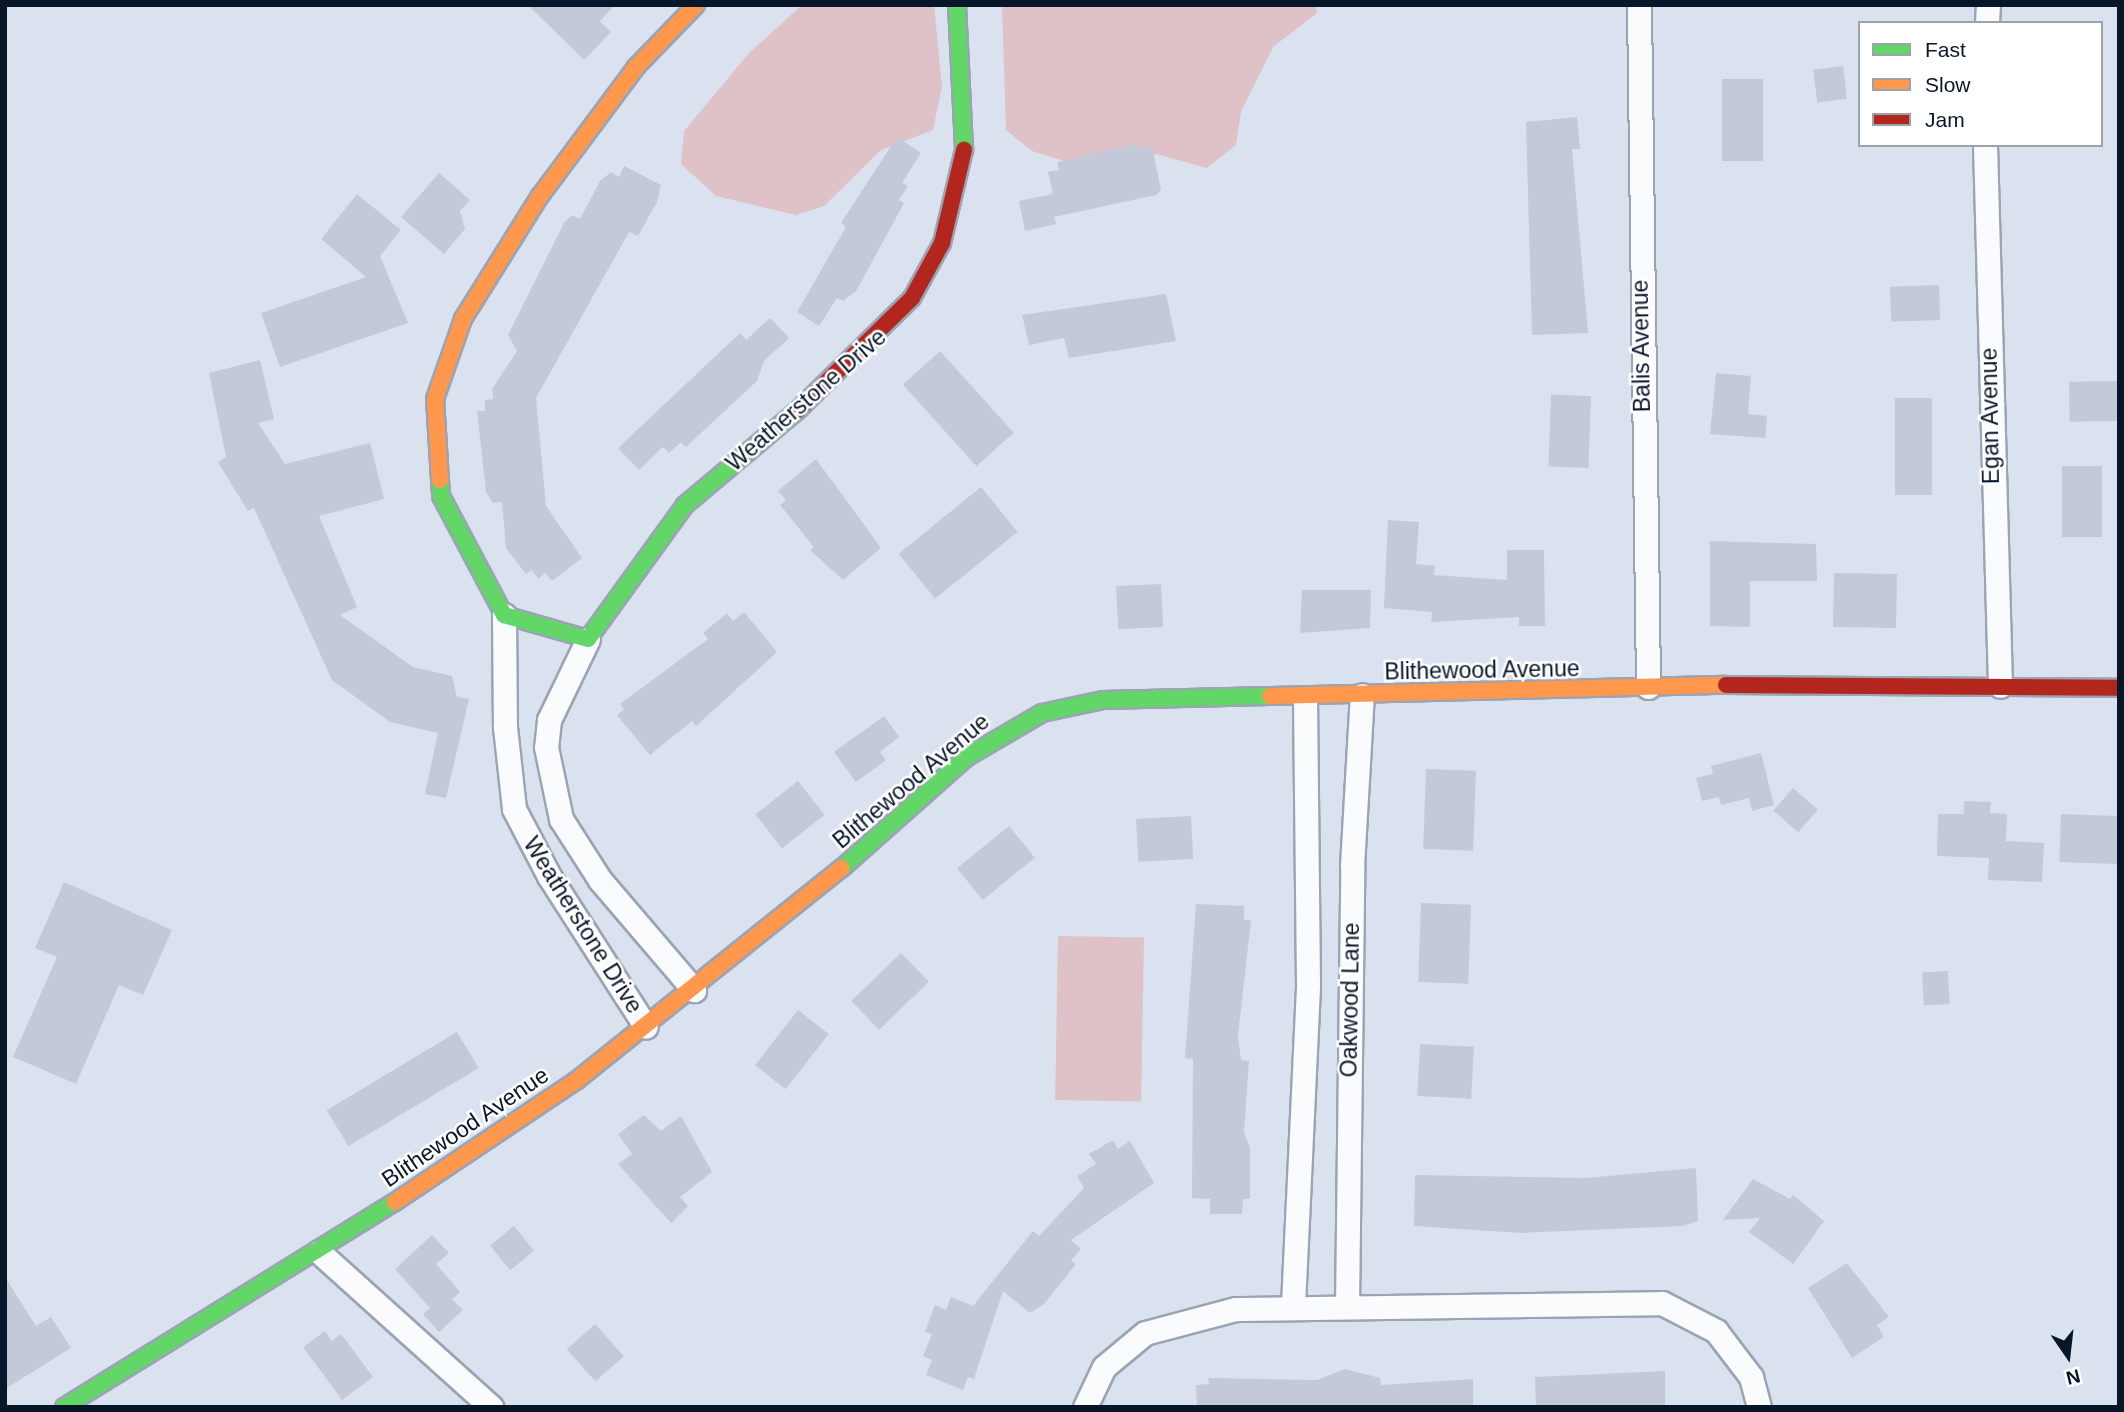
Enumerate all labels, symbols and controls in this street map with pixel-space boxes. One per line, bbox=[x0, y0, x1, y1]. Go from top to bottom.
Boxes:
legend bbox=[1858, 21, 2103, 147]
text: Fast bbox=[1925, 38, 1966, 61]
text: Slow bbox=[1925, 73, 1971, 96]
text: Jam bbox=[1925, 108, 1965, 131]
street label: Balis Avenue bbox=[1626, 279, 1656, 413]
street label: Weatherstone Drive bbox=[720, 323, 892, 477]
street label: Egan Avenue bbox=[1975, 347, 2005, 485]
street label: Blithewood Avenue bbox=[1384, 654, 1580, 686]
street label: Blithewood Avenue bbox=[827, 707, 995, 855]
street label: Weatherstone Drive bbox=[518, 832, 648, 1018]
street label: Oakwood Lane bbox=[1335, 922, 1365, 1078]
street label: Blithewood Avenue bbox=[376, 1061, 554, 1193]
north arrow bbox=[2033, 1321, 2103, 1391]
text: N bbox=[2064, 1365, 2082, 1389]

